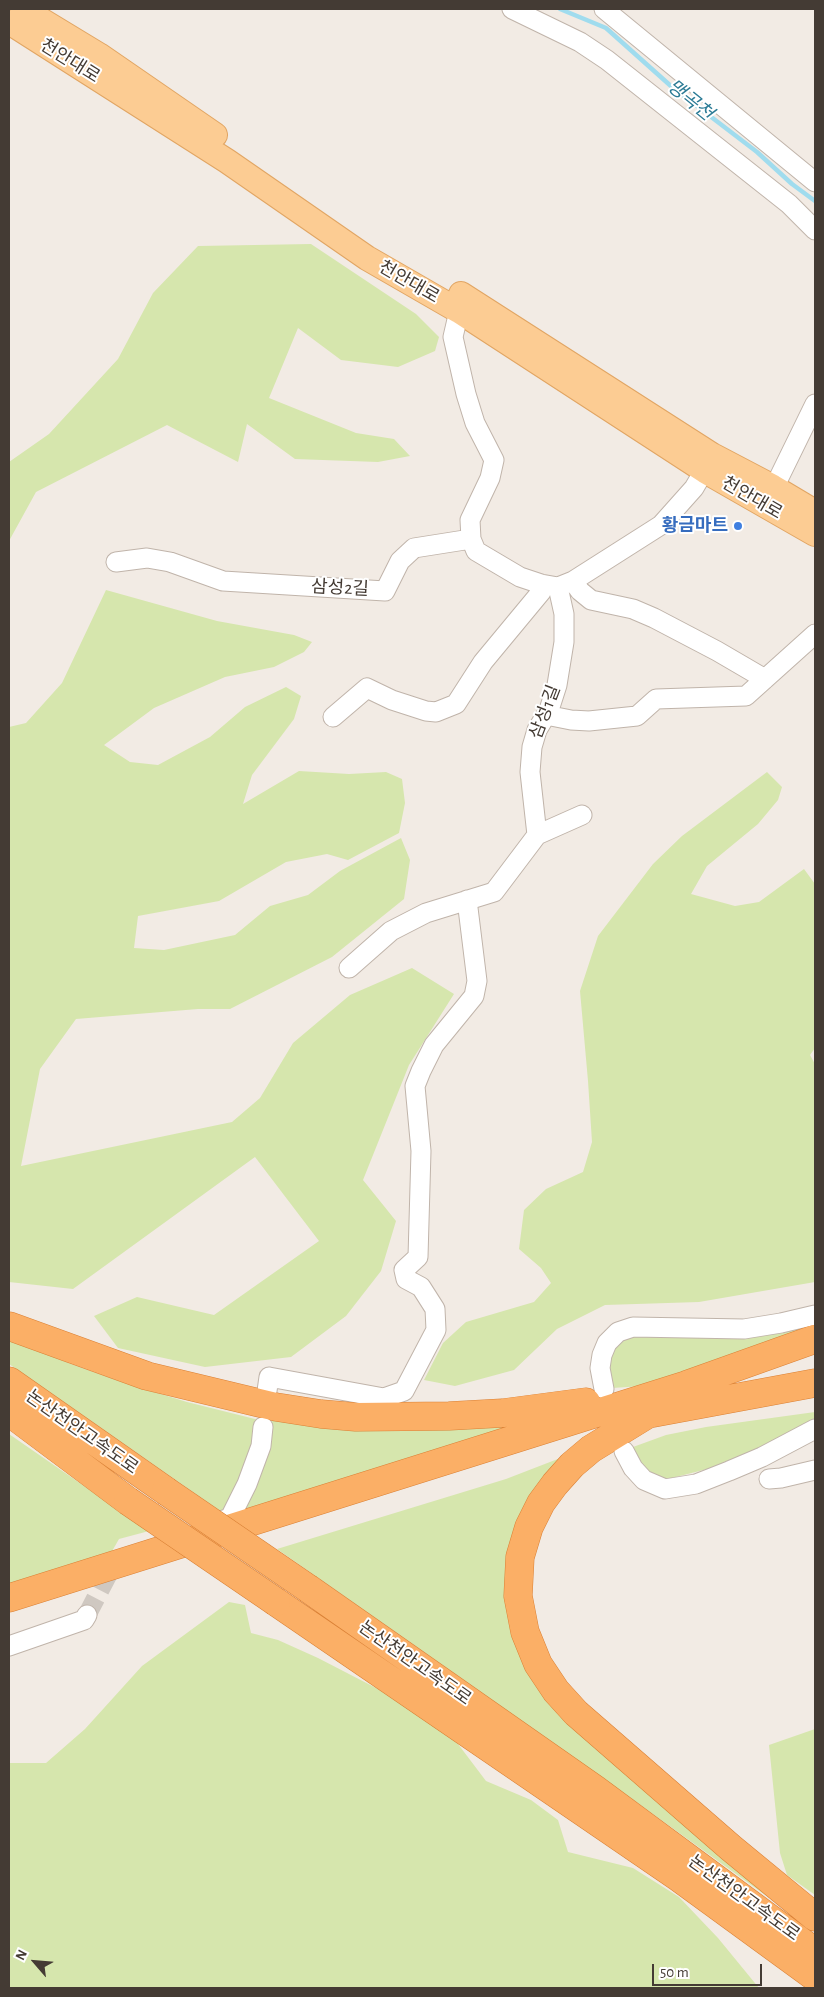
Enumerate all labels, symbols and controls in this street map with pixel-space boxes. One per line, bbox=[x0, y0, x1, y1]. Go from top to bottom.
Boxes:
street label: 천안대로 bbox=[36, 34, 104, 88]
water label: 맹곡천 bbox=[662, 75, 718, 125]
street label: 천안대로 bbox=[375, 256, 443, 308]
street label: 천안대로 bbox=[718, 472, 786, 524]
place label: 황금마트 bbox=[662, 515, 728, 537]
marker: 황금마트 bbox=[732, 520, 744, 532]
street label: 삼성2길 bbox=[311, 576, 369, 600]
street label: 삼성1길 bbox=[525, 682, 565, 742]
street label: 논산천안고속도로 bbox=[22, 1385, 142, 1479]
street label: 논산천안고속도로 bbox=[355, 1616, 475, 1710]
street label: 논산천안고속도로 bbox=[684, 1850, 804, 1946]
north arrow bbox=[10, 1937, 60, 1987]
text: N bbox=[13, 1948, 30, 1963]
scale bar bbox=[654, 1954, 764, 1986]
text: 50 m bbox=[660, 1965, 689, 1980]

